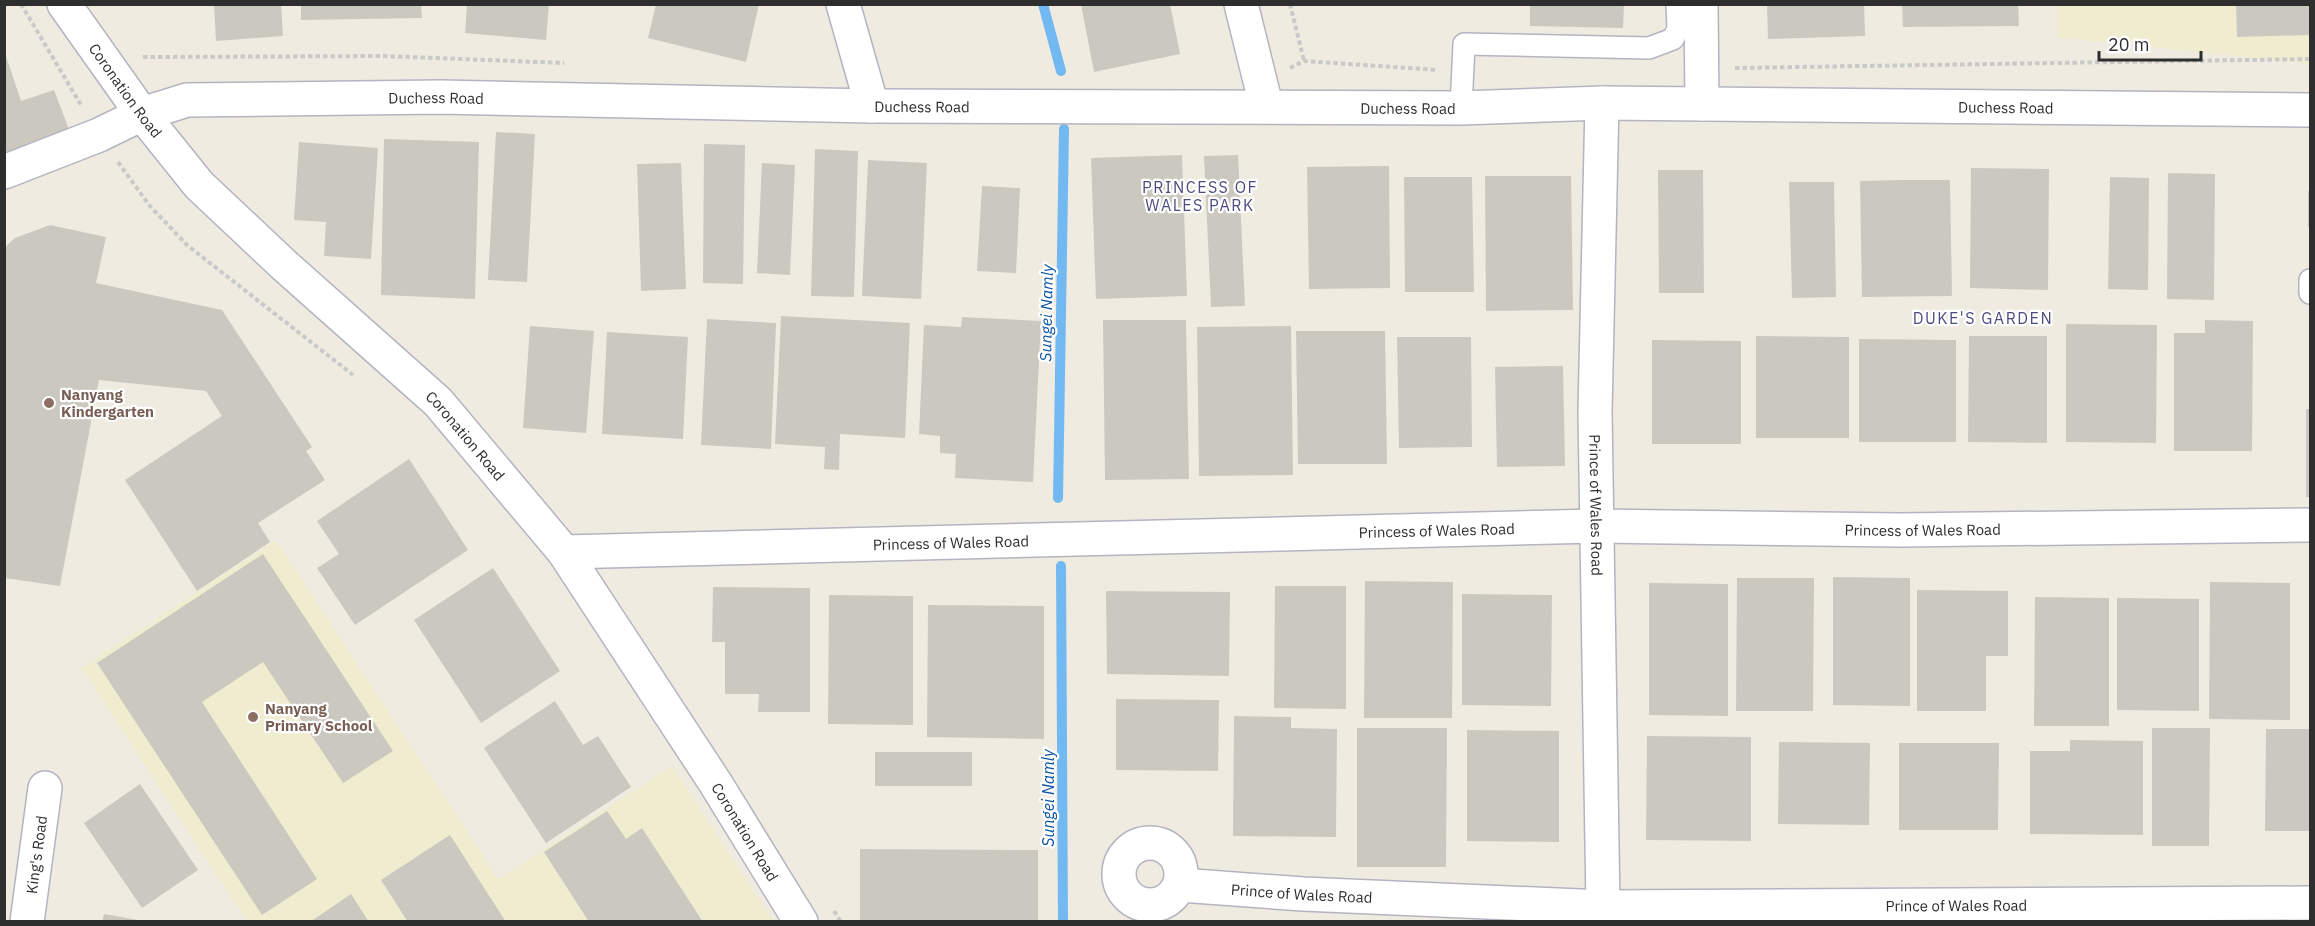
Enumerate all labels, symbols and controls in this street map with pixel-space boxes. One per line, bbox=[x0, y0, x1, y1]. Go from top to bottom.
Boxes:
scale bar bbox=[2099, 24, 2201, 62]
text: 20 m bbox=[2108, 33, 2150, 56]
street label: Coronation Road bbox=[85, 39, 166, 141]
street label: Duchess Road bbox=[388, 87, 484, 107]
street label: Duchess Road bbox=[874, 97, 970, 116]
street label: Duchess Road bbox=[1958, 97, 2054, 117]
street label: Duchess Road bbox=[1360, 98, 1456, 117]
district label: PRINCESS OF WALES PARK bbox=[1142, 177, 1258, 215]
water label: Sungei Namly bbox=[1035, 263, 1057, 362]
district label: DUKE'S GARDEN bbox=[1913, 308, 2053, 328]
place label: Nanyang Kindergarten bbox=[61, 385, 154, 421]
street label: Coronation Road bbox=[422, 386, 509, 484]
marker: Nanyang Kindergarten bbox=[42, 396, 56, 410]
street label: Prince of Wales Road bbox=[1586, 434, 1607, 576]
street label: Princess of Wales Road bbox=[1358, 519, 1515, 541]
street label: Princess of Wales Road bbox=[1844, 519, 2001, 540]
street label: Princess of Wales Road bbox=[873, 531, 1029, 554]
place label: Nanyang Primary School bbox=[265, 699, 373, 735]
marker: Nanyang Primary School bbox=[246, 710, 260, 724]
water label: Sungei Namly bbox=[1038, 748, 1058, 847]
street label: Coronation Road bbox=[708, 779, 783, 884]
street label: King's Road bbox=[21, 814, 51, 895]
street label: Prince of Wales Road bbox=[1230, 879, 1373, 907]
street label: Prince of Wales Road bbox=[1885, 895, 2027, 915]

